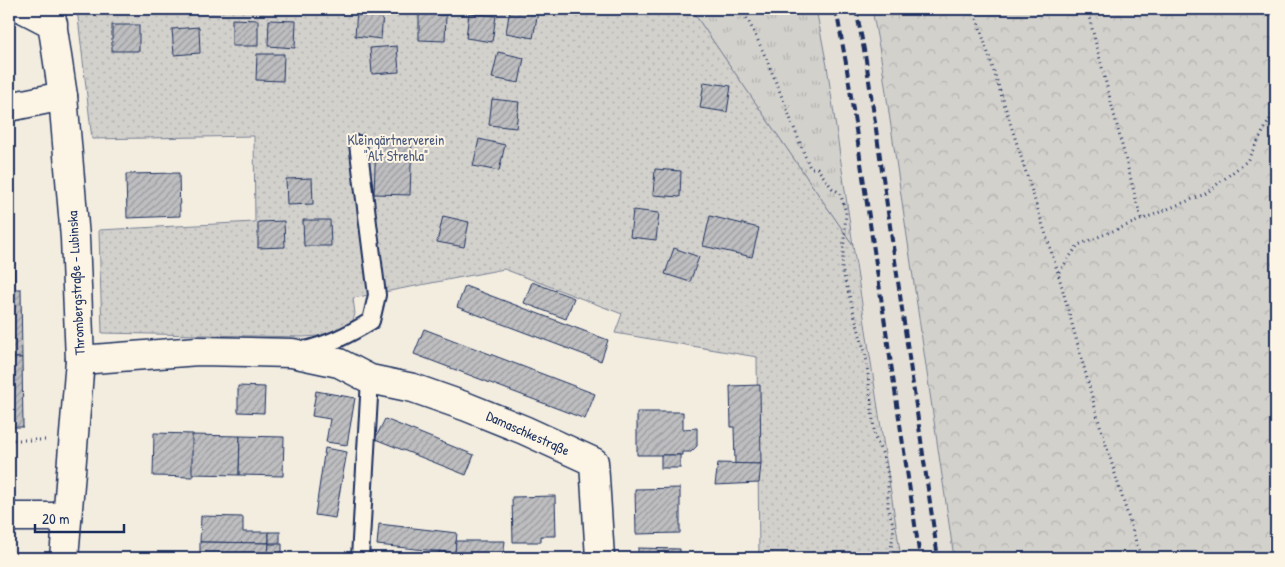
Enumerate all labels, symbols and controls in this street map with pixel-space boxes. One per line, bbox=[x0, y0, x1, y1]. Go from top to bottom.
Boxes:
park label: Kleingärtnerverein "Alt Strehla" bbox=[348, 130, 444, 165]
street label: Thrombergstraße - Lubinska bbox=[62, 210, 90, 356]
street label: Damaschkestraße bbox=[483, 406, 573, 460]
scale bar bbox=[35, 502, 124, 534]
text: 20 m bbox=[42, 508, 69, 529]

